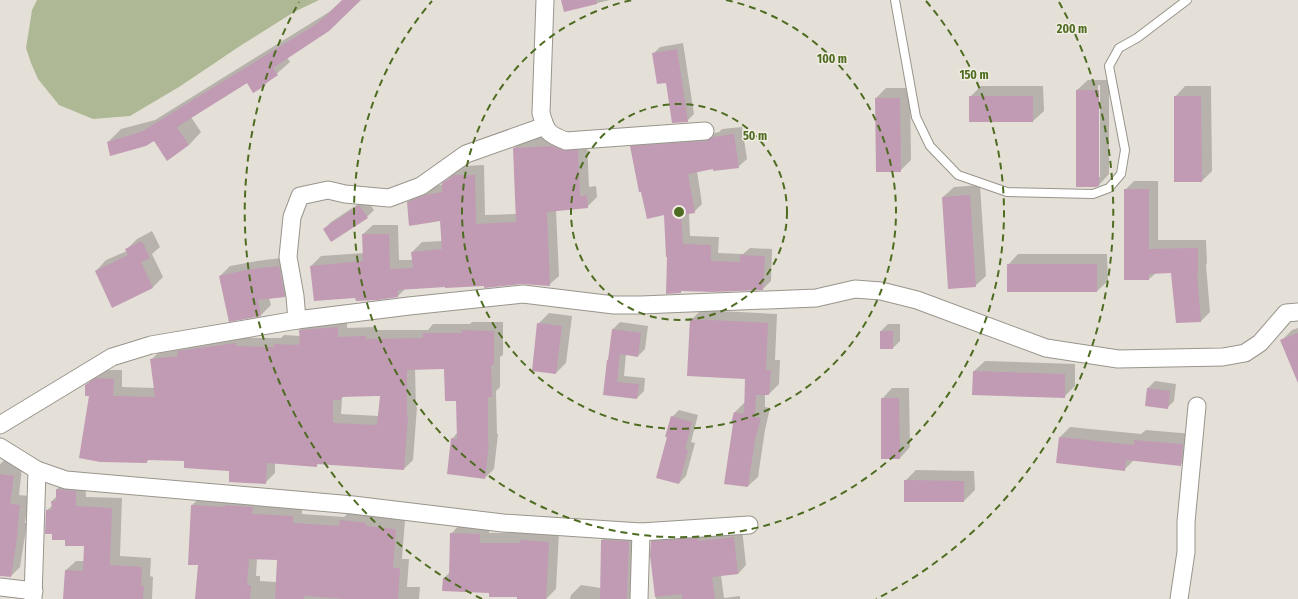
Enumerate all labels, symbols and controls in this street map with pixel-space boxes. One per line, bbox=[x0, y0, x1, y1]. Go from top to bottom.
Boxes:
text: 200 m bbox=[1056, 22, 1087, 36]
text: 100 m bbox=[817, 52, 847, 66]
text: 150 m bbox=[959, 68, 989, 82]
text: 50 m bbox=[743, 129, 767, 143]
centre of rings bbox=[672, 205, 686, 219]

